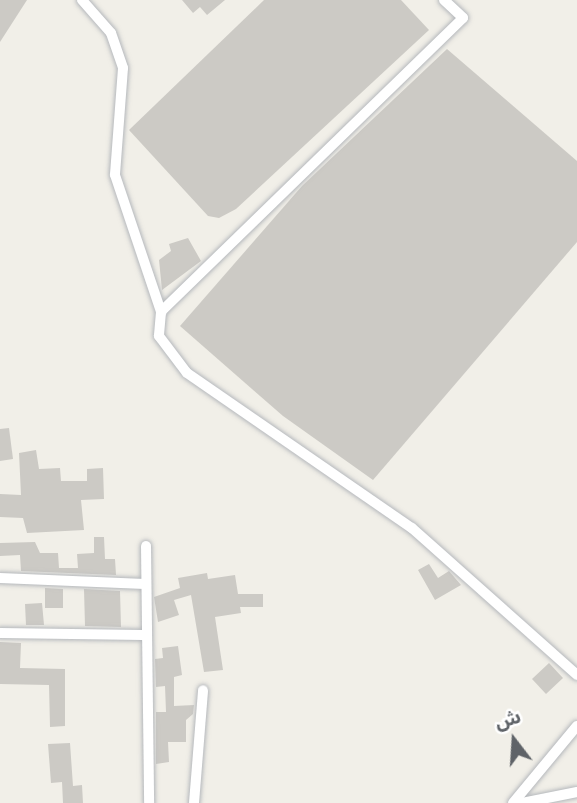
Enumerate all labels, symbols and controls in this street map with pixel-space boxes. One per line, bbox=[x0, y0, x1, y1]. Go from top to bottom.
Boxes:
north arrow bbox=[479, 705, 549, 775]
text: ش bbox=[492, 705, 524, 734]

